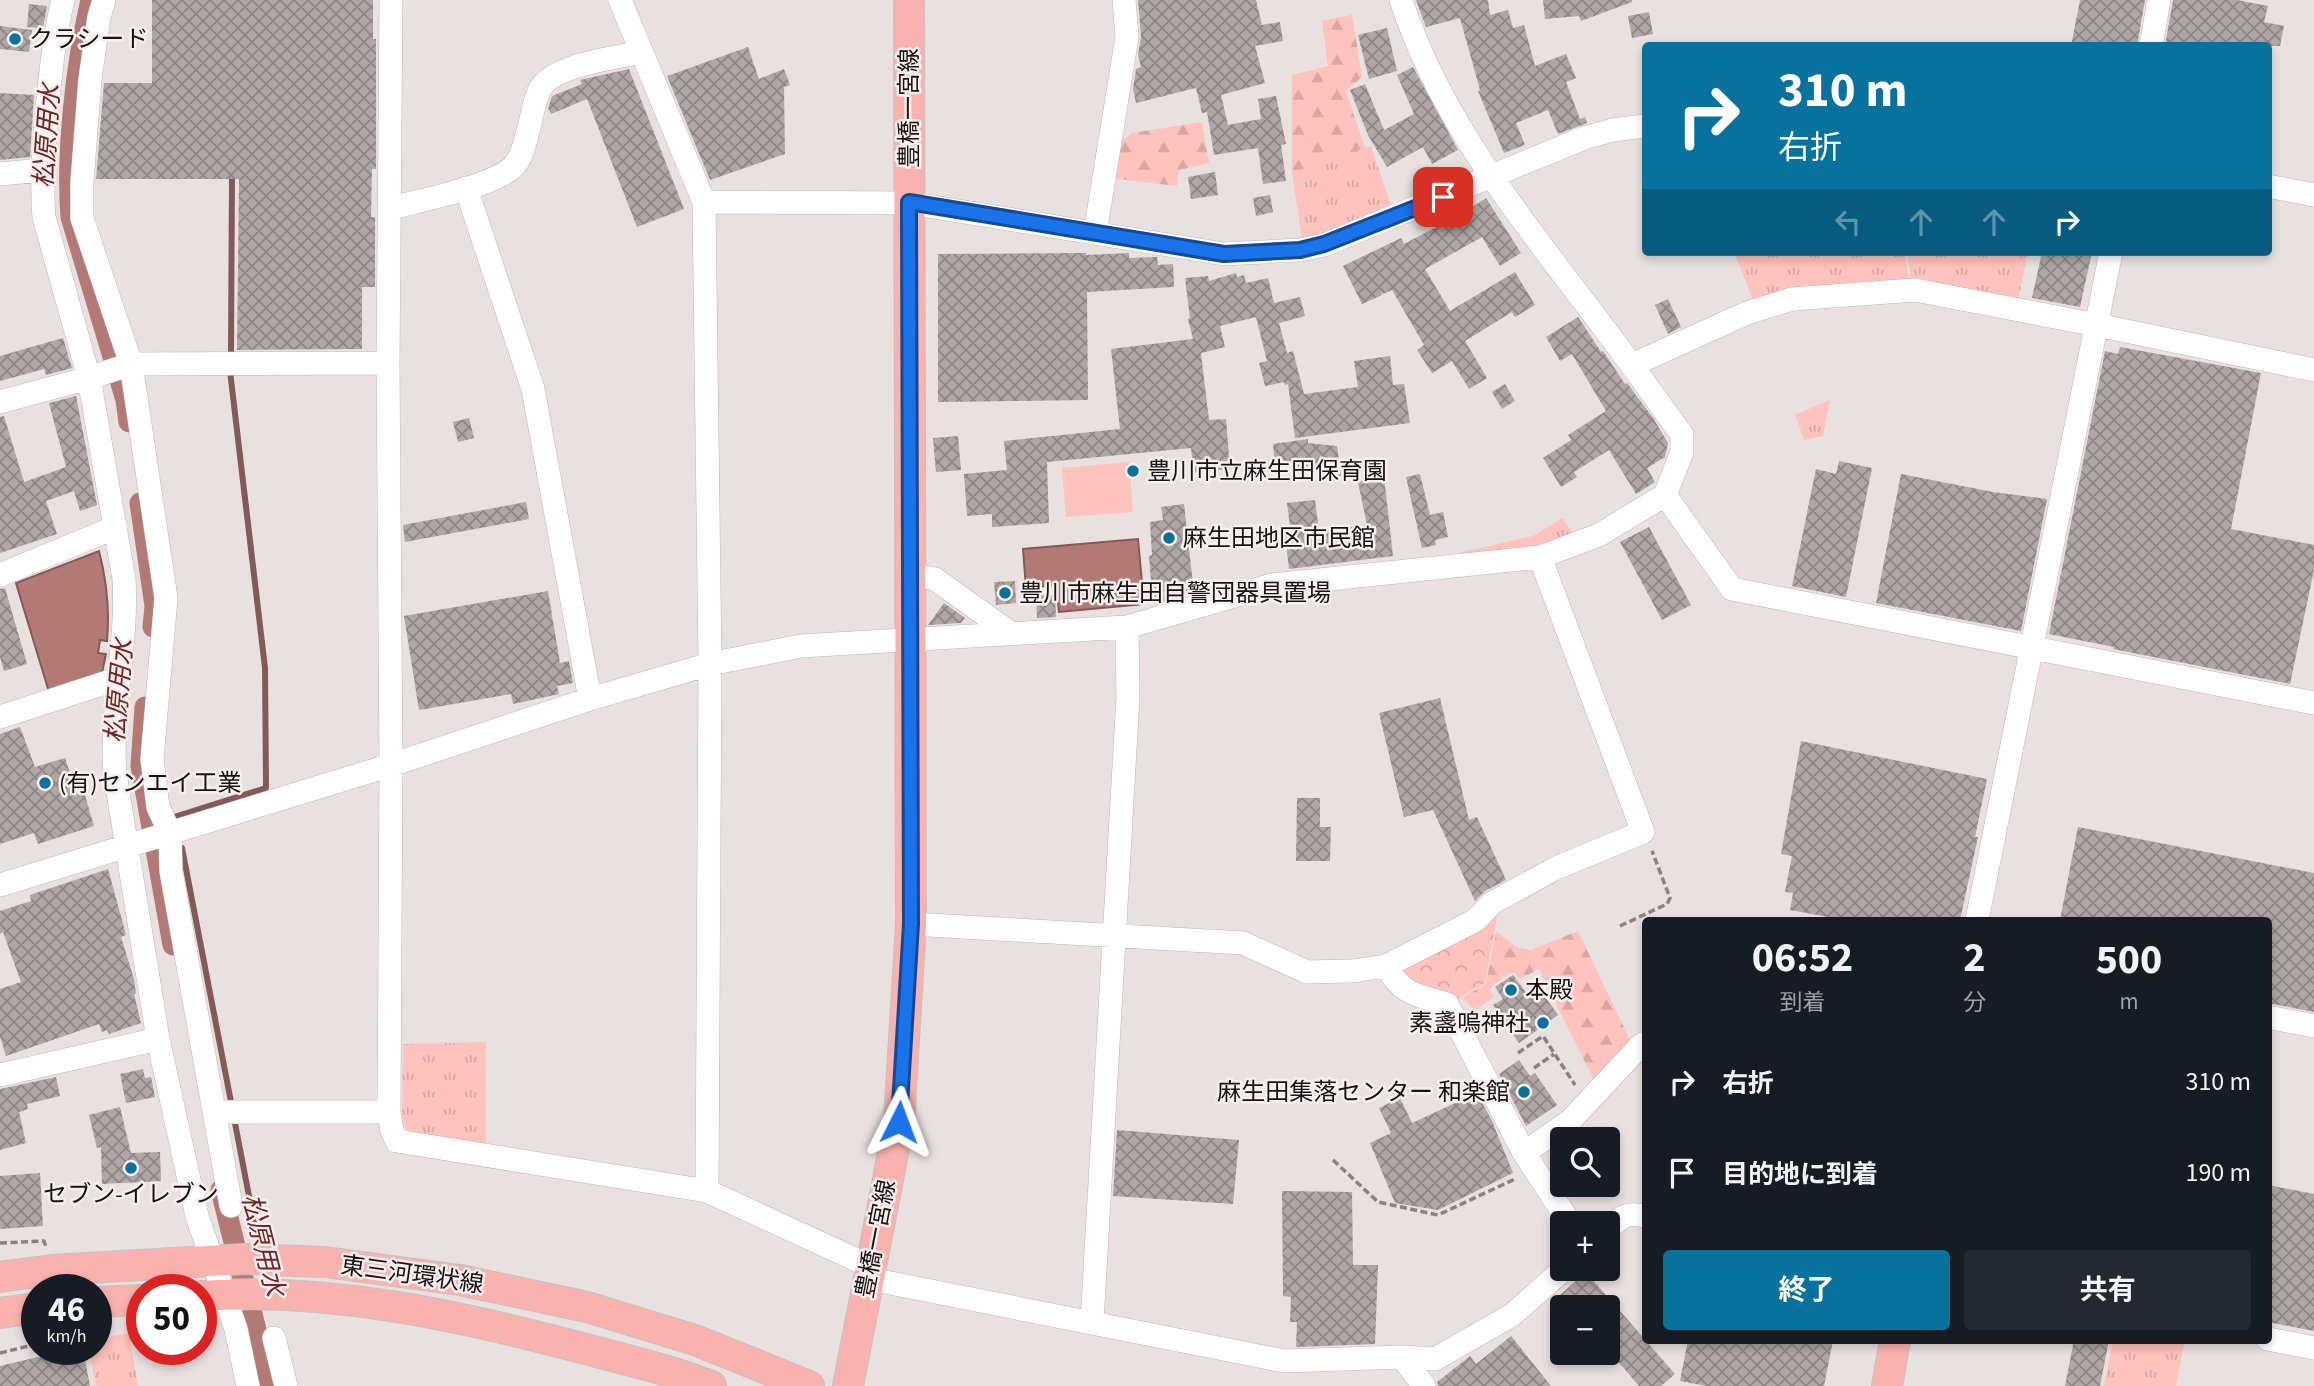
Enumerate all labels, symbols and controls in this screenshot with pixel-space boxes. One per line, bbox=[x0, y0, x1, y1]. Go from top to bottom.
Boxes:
place label: クラシード bbox=[29, 22, 149, 57]
marker: クラシード bbox=[7, 31, 23, 47]
street label: 豊橋一宮線 bbox=[892, 48, 927, 168]
text: 310 m bbox=[1778, 56, 1907, 126]
icon: right bbox=[1663, 70, 1754, 161]
water label: 松原用水 bbox=[25, 80, 69, 189]
text: 右折 bbox=[1778, 125, 1842, 171]
pin bbox=[1413, 167, 1473, 227]
icon: arrive bbox=[1424, 178, 1462, 216]
icon: left bbox=[1829, 203, 1867, 241]
icon: ahead bbox=[1902, 203, 1940, 241]
icon: ahead bbox=[1975, 203, 2013, 241]
icon: right bbox=[2048, 203, 2086, 241]
place label: 豊川市立麻生田保育園 bbox=[1147, 454, 1387, 489]
marker: 豊川市立麻生田保育園 bbox=[1125, 463, 1141, 479]
place label: 麻生田地区市民館 bbox=[1183, 521, 1375, 556]
marker: 麻生田地区市民館 bbox=[1161, 530, 1177, 546]
place label: 豊川市麻生田自警団器具置場 bbox=[1019, 576, 1331, 611]
marker: 豊川市麻生田自警団器具置場 bbox=[997, 585, 1013, 601]
water label: 松原用水 bbox=[96, 635, 142, 744]
place label: (有)センエイ工業 bbox=[59, 766, 242, 801]
marker: (有)センエイ工業 bbox=[37, 775, 53, 791]
text: 06:52 bbox=[1752, 928, 1853, 988]
text: 2 bbox=[1963, 928, 1985, 988]
text: 500 bbox=[2096, 930, 2162, 990]
place label: 本殿 bbox=[1525, 973, 1573, 1008]
marker: 本殿 bbox=[1503, 982, 1519, 998]
text: m bbox=[2119, 985, 2138, 1018]
text: 到着 bbox=[1779, 986, 1825, 1019]
text: 分 bbox=[1963, 986, 1986, 1019]
place label: 素盞嗚神社 bbox=[1409, 1006, 1529, 1041]
marker: 素盞嗚神社 bbox=[1535, 1015, 1551, 1031]
icon: right bbox=[1663, 1063, 1701, 1101]
text: 310 m bbox=[2185, 1063, 2251, 1100]
text: 右折 bbox=[1722, 1065, 1774, 1102]
place label: 麻生田集落センター 和楽館 bbox=[1217, 1075, 1510, 1110]
marker: 麻生田集落センター 和楽館 bbox=[1516, 1084, 1532, 1100]
position arrow bbox=[862, 1085, 936, 1159]
map controls bbox=[1550, 1127, 1620, 1365]
button: search bbox=[1550, 1127, 1620, 1197]
icon: arrive bbox=[1663, 1154, 1701, 1192]
text: 190 m bbox=[2185, 1154, 2251, 1191]
text: 目的地に到着 bbox=[1722, 1156, 1878, 1193]
marker: セブン-イレブン bbox=[123, 1160, 139, 1176]
place label: セブン-イレブン bbox=[43, 1177, 219, 1212]
street label: 豊橋一宮線 bbox=[847, 1177, 905, 1301]
water label: 松原用水 bbox=[232, 1190, 294, 1303]
button: + bbox=[1550, 1211, 1620, 1281]
street label: 東三河環状線 bbox=[338, 1248, 486, 1302]
button: 終了 bbox=[1663, 1250, 1950, 1330]
button: 共有 bbox=[1964, 1250, 2251, 1330]
speed limit sign: 50 bbox=[126, 1274, 217, 1365]
text: 46 bbox=[48, 1285, 85, 1335]
button: − bbox=[1550, 1295, 1620, 1365]
text: km/h bbox=[47, 1324, 86, 1349]

